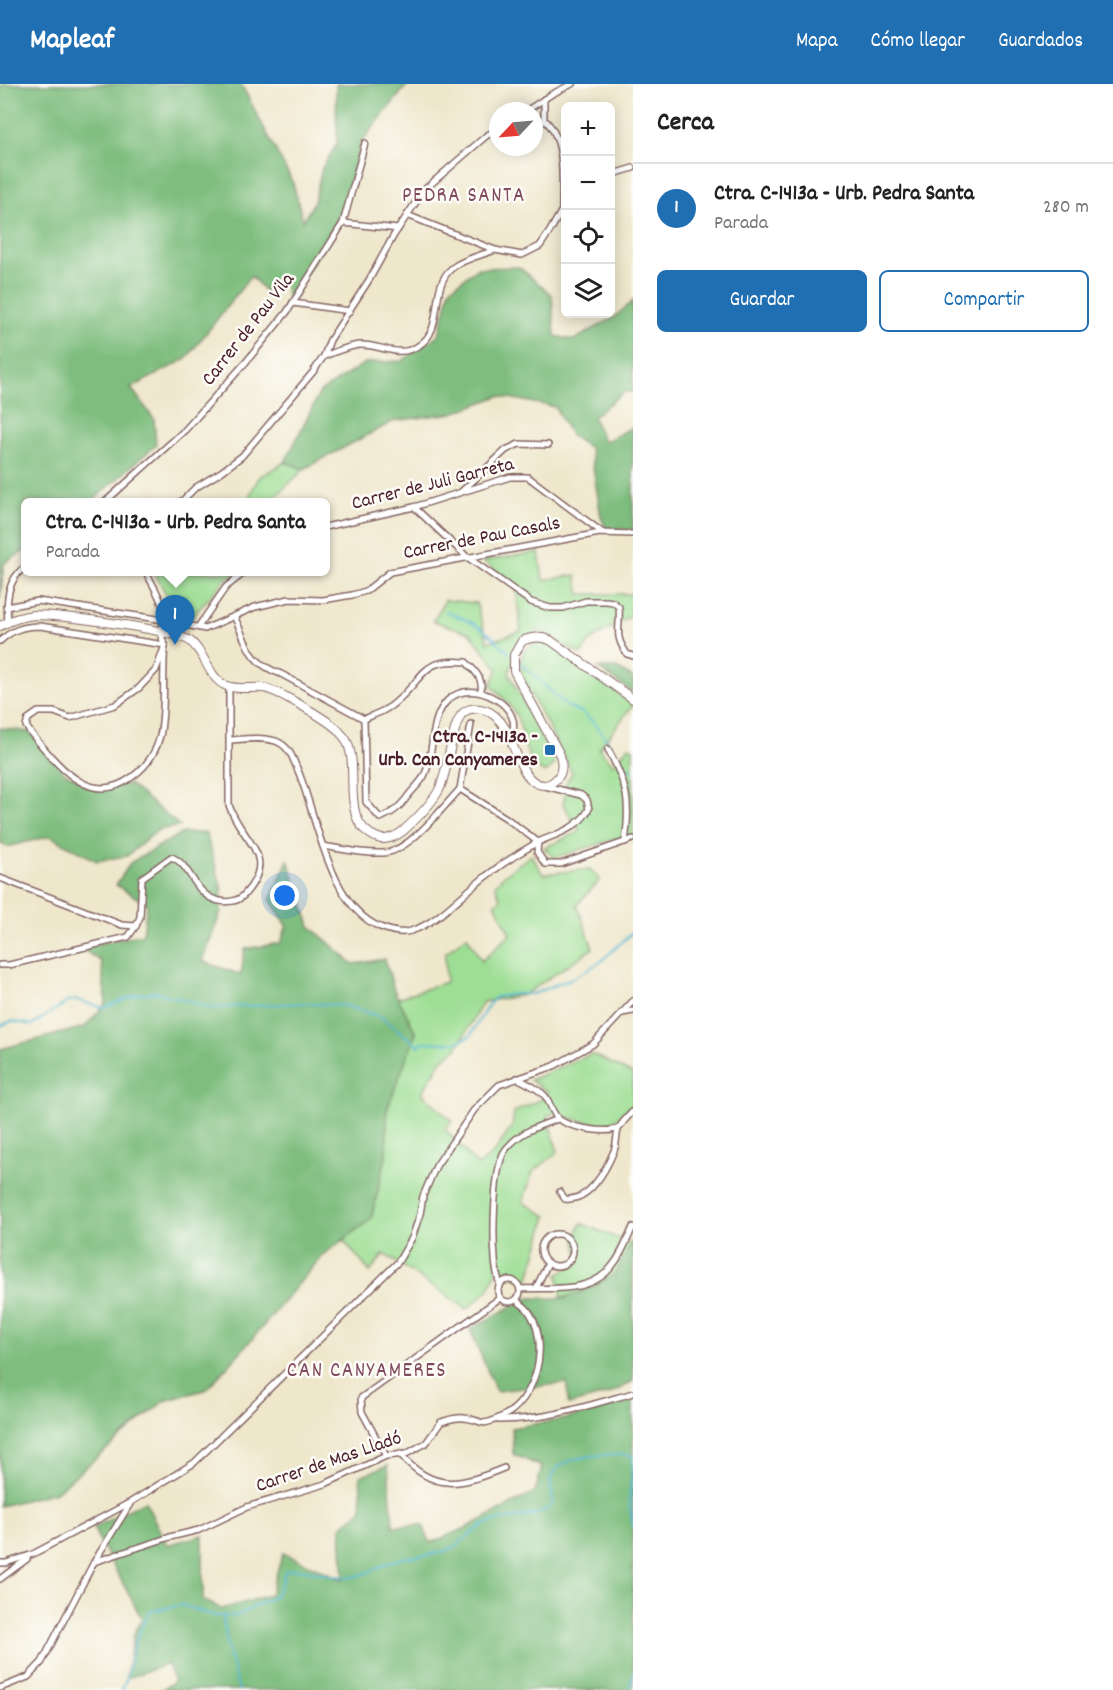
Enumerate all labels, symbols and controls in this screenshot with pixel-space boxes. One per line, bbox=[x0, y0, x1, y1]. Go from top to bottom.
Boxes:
text: Mapleaf bbox=[30, 22, 114, 62]
text: Mapa bbox=[796, 27, 838, 57]
text: Cómo llegar bbox=[871, 27, 965, 57]
text: Guardados bbox=[998, 27, 1083, 57]
north arrow bbox=[489, 102, 543, 156]
map controls bbox=[561, 102, 615, 318]
button: + bbox=[561, 102, 615, 156]
text: Cerca bbox=[657, 105, 714, 142]
button: − bbox=[561, 156, 615, 210]
text: Ctra. C-1413a - Urb. Pedra Santa bbox=[714, 179, 974, 210]
district label: PEDRA SANTA bbox=[402, 182, 526, 212]
text: 1 bbox=[674, 194, 679, 222]
text: 280 m bbox=[1043, 194, 1089, 222]
button: locate bbox=[561, 210, 615, 264]
text: Parada bbox=[714, 210, 768, 238]
button: layers bbox=[561, 264, 615, 318]
street label: Carrer de Pau Vila bbox=[196, 267, 303, 392]
button: Guardar bbox=[657, 270, 867, 332]
button: Compartir bbox=[879, 270, 1089, 332]
street label: Carrer de Juli Garreta bbox=[349, 451, 518, 519]
popup bbox=[21, 498, 330, 576]
text: Ctra. C-1413a - Urb. Pedra Santa bbox=[45, 508, 306, 539]
street label: Carrer de Pau Casals bbox=[401, 510, 563, 568]
text: Parada bbox=[45, 539, 99, 567]
pin: 1 bbox=[156, 596, 195, 645]
place label: Ctra. C-1413a - Urb. Can Canyameres bbox=[378, 724, 538, 775]
marker: Ctra. C-1413a - Urb. Can Canyameres bbox=[543, 743, 557, 757]
your location bbox=[270, 881, 299, 910]
district label: CAN CANYAMERES bbox=[287, 1357, 447, 1387]
street label: Carrer de Mas Lladó bbox=[252, 1425, 406, 1501]

